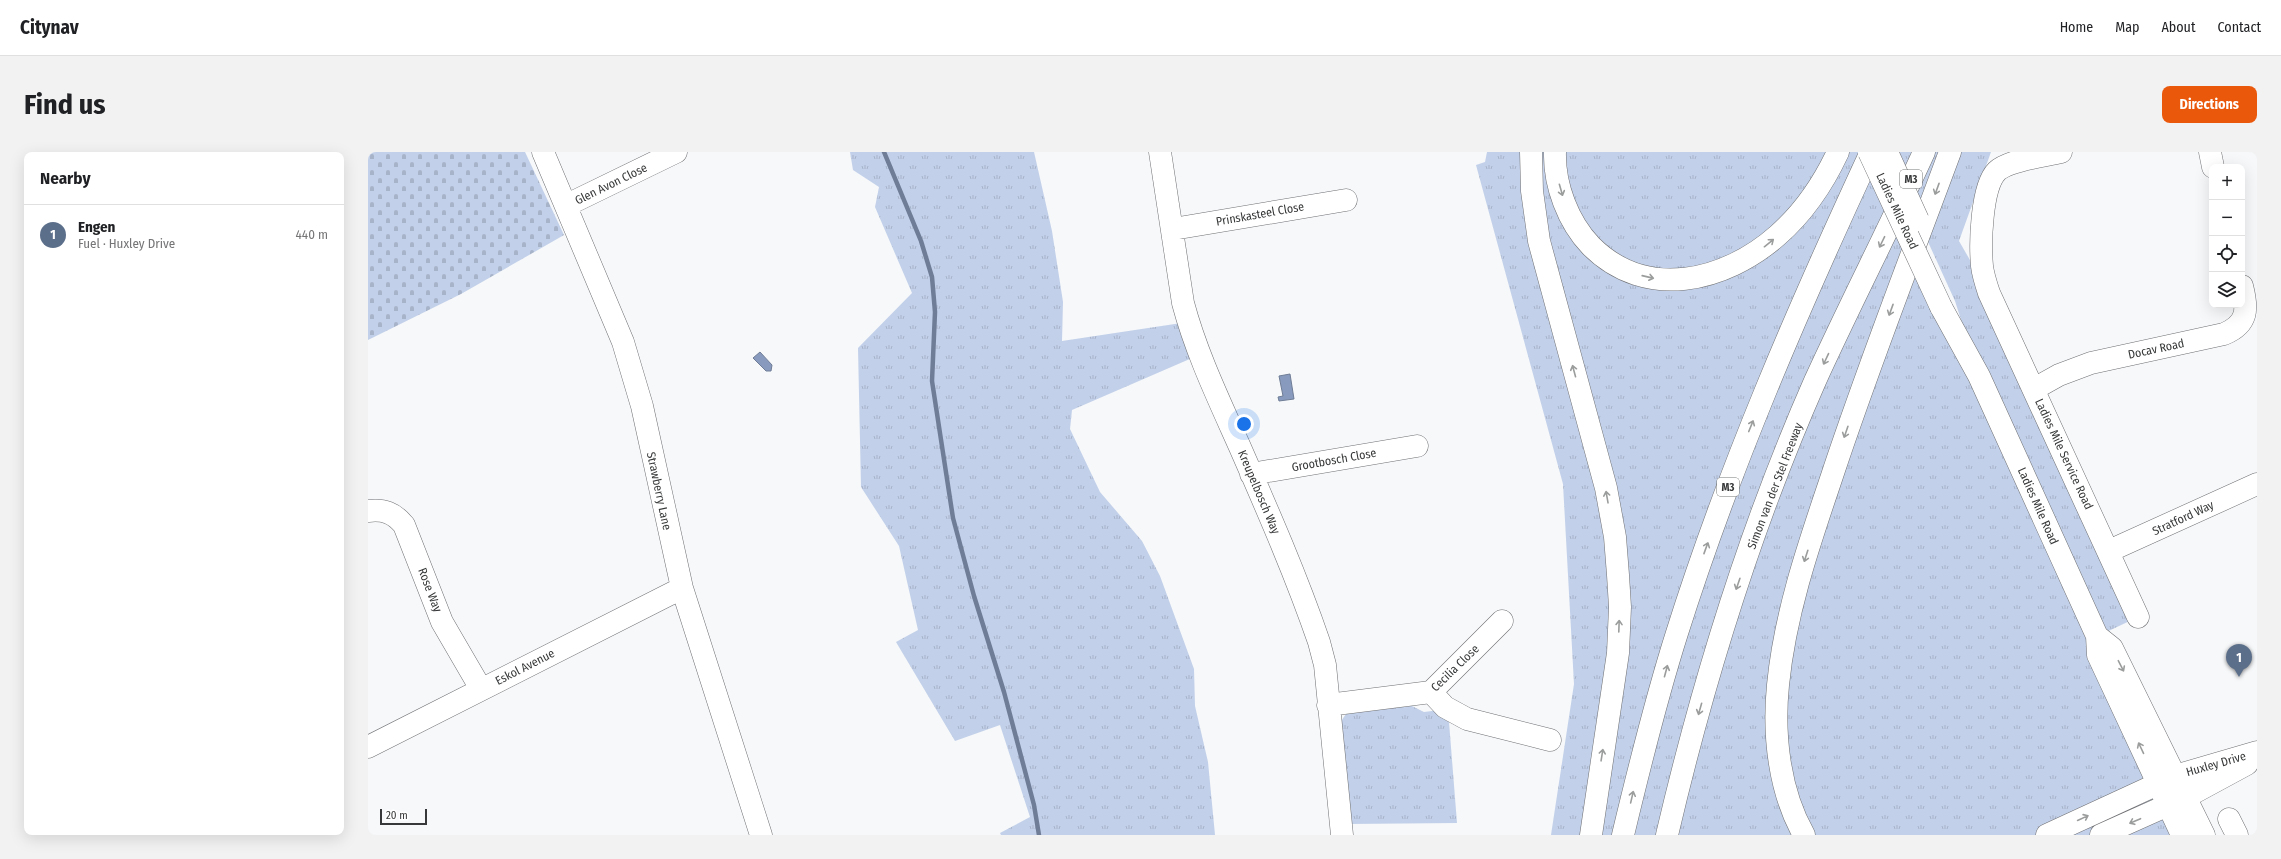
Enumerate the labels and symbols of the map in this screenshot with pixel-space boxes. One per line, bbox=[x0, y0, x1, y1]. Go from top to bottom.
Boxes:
street label: Glen Avon Close bbox=[573, 160, 649, 208]
road number: M3 bbox=[1900, 170, 1922, 188]
street label: Ladies Mile Road bbox=[1873, 171, 1921, 251]
one-way arrow bbox=[1932, 182, 1940, 194]
one-way arrow bbox=[1558, 184, 1565, 197]
street label: Prinskasteel Close bbox=[1215, 199, 1305, 229]
one-way arrow bbox=[1878, 235, 1885, 247]
one-way arrow bbox=[1763, 239, 1774, 247]
one-way arrow bbox=[1641, 274, 1654, 282]
one-way arrow bbox=[1887, 304, 1895, 316]
street label: Docav Road bbox=[2127, 336, 2185, 362]
one-way arrow bbox=[1822, 353, 1829, 365]
one-way arrow bbox=[1570, 365, 1577, 378]
street label: Ladies Mile Service Road bbox=[2032, 396, 2096, 512]
your location bbox=[1234, 414, 1254, 434]
street label: Simon van der Stel Freeway bbox=[1744, 420, 1806, 551]
one-way arrow bbox=[1748, 420, 1755, 432]
one-way arrow bbox=[1842, 426, 1850, 438]
street label: Grootbosch Close bbox=[1291, 446, 1378, 474]
street label: Kreupelbosch Way bbox=[1235, 448, 1283, 537]
street label: Strawberry Lane bbox=[644, 451, 674, 531]
street label: Ladies Mile Road bbox=[2015, 465, 2061, 547]
road number: M3 bbox=[1717, 478, 1739, 496]
one-way arrow bbox=[1603, 491, 1611, 504]
street label: Stratford Way bbox=[2150, 497, 2217, 538]
one-way arrow bbox=[1702, 542, 1710, 554]
one-way arrow bbox=[1802, 549, 1809, 562]
street label: Rose Way bbox=[415, 566, 445, 615]
one-way arrow bbox=[1734, 578, 1741, 591]
one-way arrow bbox=[1615, 620, 1622, 633]
street label: Cecilia Close bbox=[1428, 642, 1482, 694]
pin: 1 bbox=[2226, 644, 2252, 677]
street label: Eskol Avenue bbox=[493, 646, 557, 688]
one-way arrow bbox=[2118, 659, 2125, 671]
one-way arrow bbox=[1663, 665, 1670, 678]
one-way arrow bbox=[1696, 702, 1703, 715]
one-way arrow bbox=[2137, 743, 2144, 755]
one-way arrow bbox=[1599, 749, 1607, 762]
street label: Huxley Drive bbox=[2185, 749, 2247, 779]
one-way arrow bbox=[1629, 791, 1637, 804]
scale bar bbox=[380, 807, 427, 826]
one-way arrow bbox=[2076, 814, 2088, 821]
one-way arrow bbox=[2129, 818, 2141, 825]

